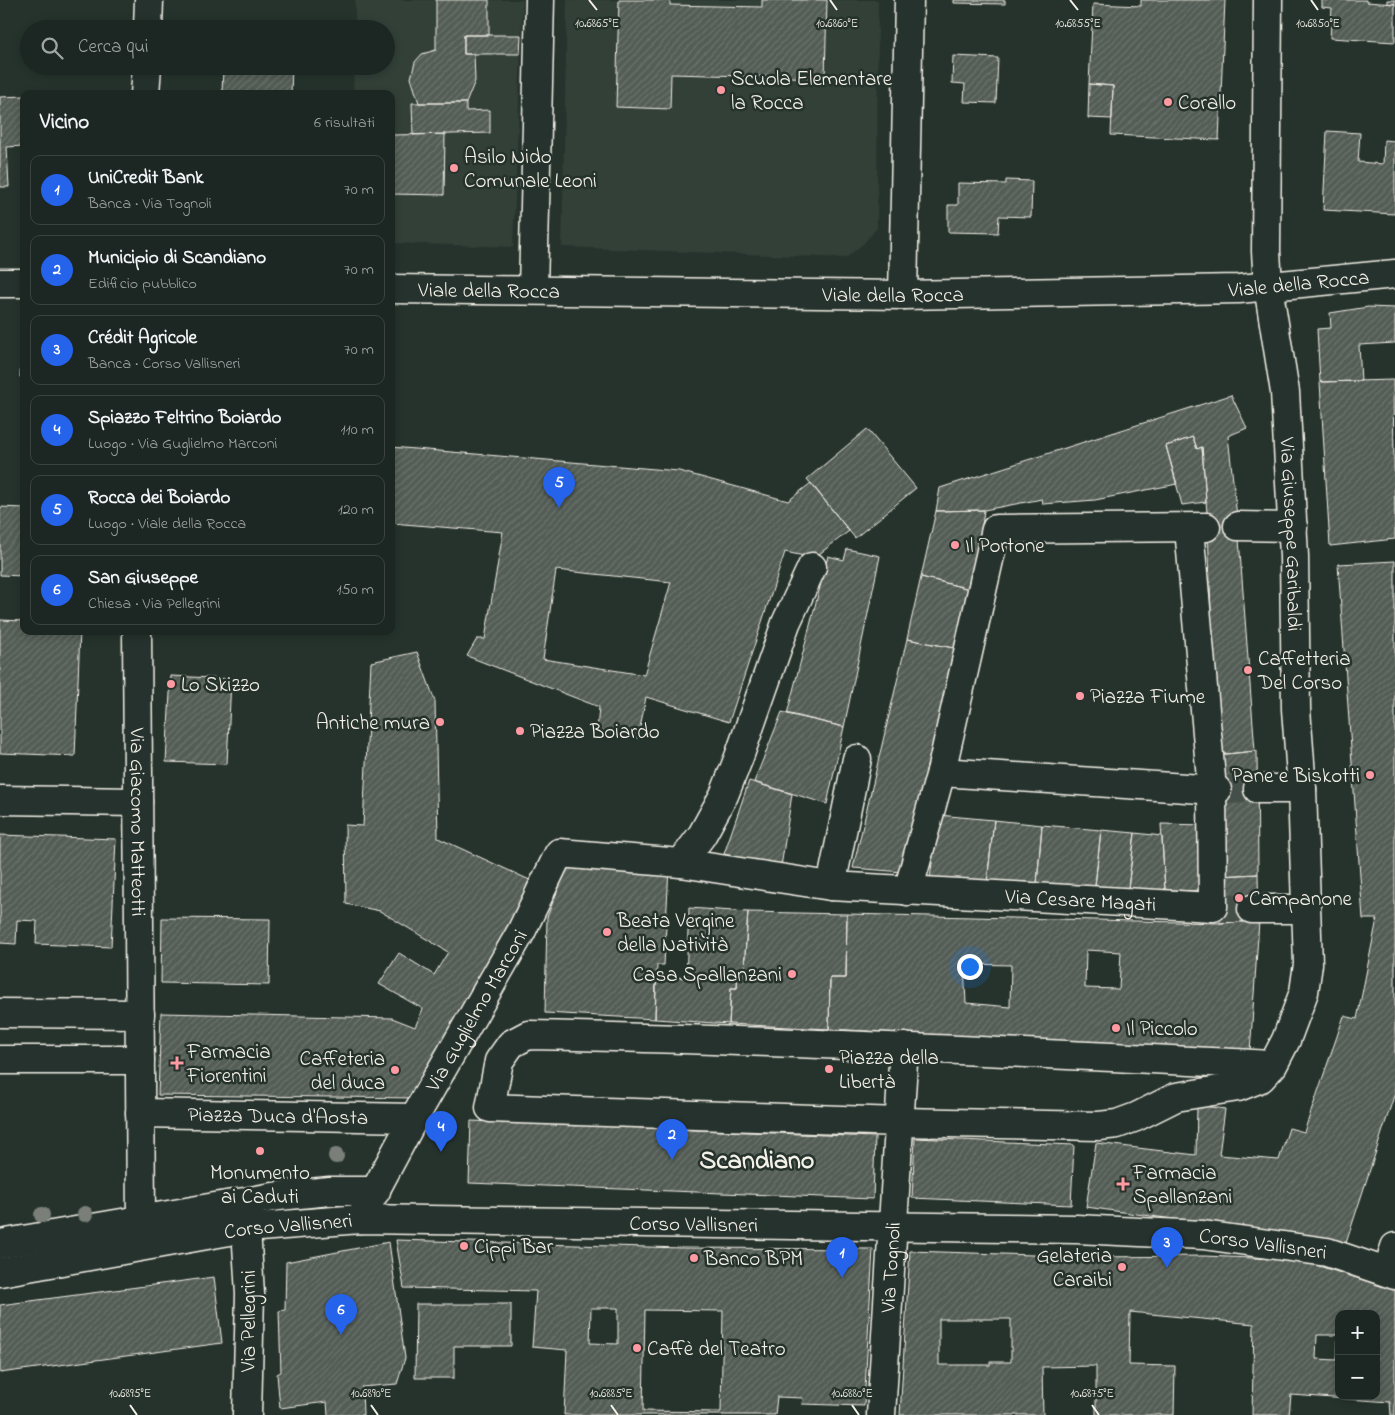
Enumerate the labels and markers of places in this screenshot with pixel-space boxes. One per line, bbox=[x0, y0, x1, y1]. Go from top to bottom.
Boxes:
place label: Scuola Elementare la Rocca bbox=[731, 65, 893, 119]
marker: Scuola Elementare la Rocca bbox=[715, 84, 727, 96]
place label: Corallo bbox=[1178, 89, 1236, 119]
marker: Corallo bbox=[1162, 96, 1174, 108]
place label: Asilo Nido Comunale Leoni bbox=[464, 143, 597, 197]
marker: Asilo Nido Comunale Leoni bbox=[448, 162, 460, 174]
pin: 5 bbox=[543, 467, 575, 508]
place label: Il Portone bbox=[965, 532, 1045, 562]
marker: Il Portone bbox=[949, 539, 961, 551]
place label: Caffetteria Del Corso bbox=[1257, 645, 1351, 699]
marker: Caffetteria Del Corso bbox=[1242, 664, 1254, 676]
place label: Lo Skizzo bbox=[181, 671, 260, 701]
marker: Lo Skizzo bbox=[165, 678, 177, 690]
place label: Piazza Fiume bbox=[1090, 683, 1206, 713]
marker: Piazza Fiume bbox=[1074, 690, 1086, 702]
place label: Antiche mura bbox=[316, 709, 430, 739]
marker: Antiche mura bbox=[434, 716, 446, 728]
place label: Piazza Boiardo bbox=[530, 718, 660, 748]
marker: Piazza Boiardo bbox=[514, 725, 526, 737]
place label: Pane e Biskotti bbox=[1231, 762, 1360, 792]
marker: Pane e Biskotti bbox=[1364, 769, 1376, 781]
place label: Campanone bbox=[1249, 885, 1353, 915]
marker: Campanone bbox=[1233, 892, 1245, 904]
place label: Beata Vergine della Natività bbox=[616, 907, 735, 961]
marker: Beata Vergine della Natività bbox=[601, 926, 613, 938]
place label: Casa Spallanzani bbox=[633, 961, 782, 991]
marker: Casa Spallanzani bbox=[786, 968, 798, 980]
place label: Il Piccolo bbox=[1126, 1015, 1198, 1045]
marker: Il Piccolo bbox=[1110, 1022, 1122, 1034]
place label: Farmacia Fiorentini bbox=[186, 1038, 271, 1092]
place label: Piazza della Libertà bbox=[839, 1044, 939, 1098]
place label: Caffeteria del duca bbox=[300, 1045, 385, 1099]
marker: Farmacia Fiorentini bbox=[171, 1057, 183, 1069]
marker: Piazza della Libertà bbox=[823, 1063, 835, 1075]
marker: Caffeteria del duca bbox=[389, 1064, 401, 1076]
pin: 4 bbox=[425, 1111, 457, 1152]
pin: 2 bbox=[656, 1119, 688, 1160]
marker: Monumento ai Caduti bbox=[254, 1145, 266, 1157]
place label: Monumento ai Caduti bbox=[210, 1159, 310, 1213]
place label: Farmacia Spallanzani bbox=[1132, 1159, 1232, 1213]
marker: Farmacia Spallanzani bbox=[1117, 1178, 1129, 1190]
pin: 3 bbox=[1151, 1227, 1183, 1268]
place label: Cippi Bar bbox=[474, 1233, 554, 1263]
pin: 1 bbox=[826, 1237, 858, 1278]
marker: Cippi Bar bbox=[458, 1240, 470, 1252]
place label: Gelateria Caraibi bbox=[1036, 1242, 1112, 1296]
place label: Banco BPM bbox=[703, 1245, 803, 1275]
marker: Banco BPM bbox=[688, 1252, 700, 1264]
marker: Gelateria Caraibi bbox=[1116, 1261, 1128, 1273]
pin: 6 bbox=[325, 1294, 357, 1335]
place label: Caffè del Teatro bbox=[647, 1335, 786, 1365]
marker: Caffè del Teatro bbox=[631, 1342, 643, 1354]

